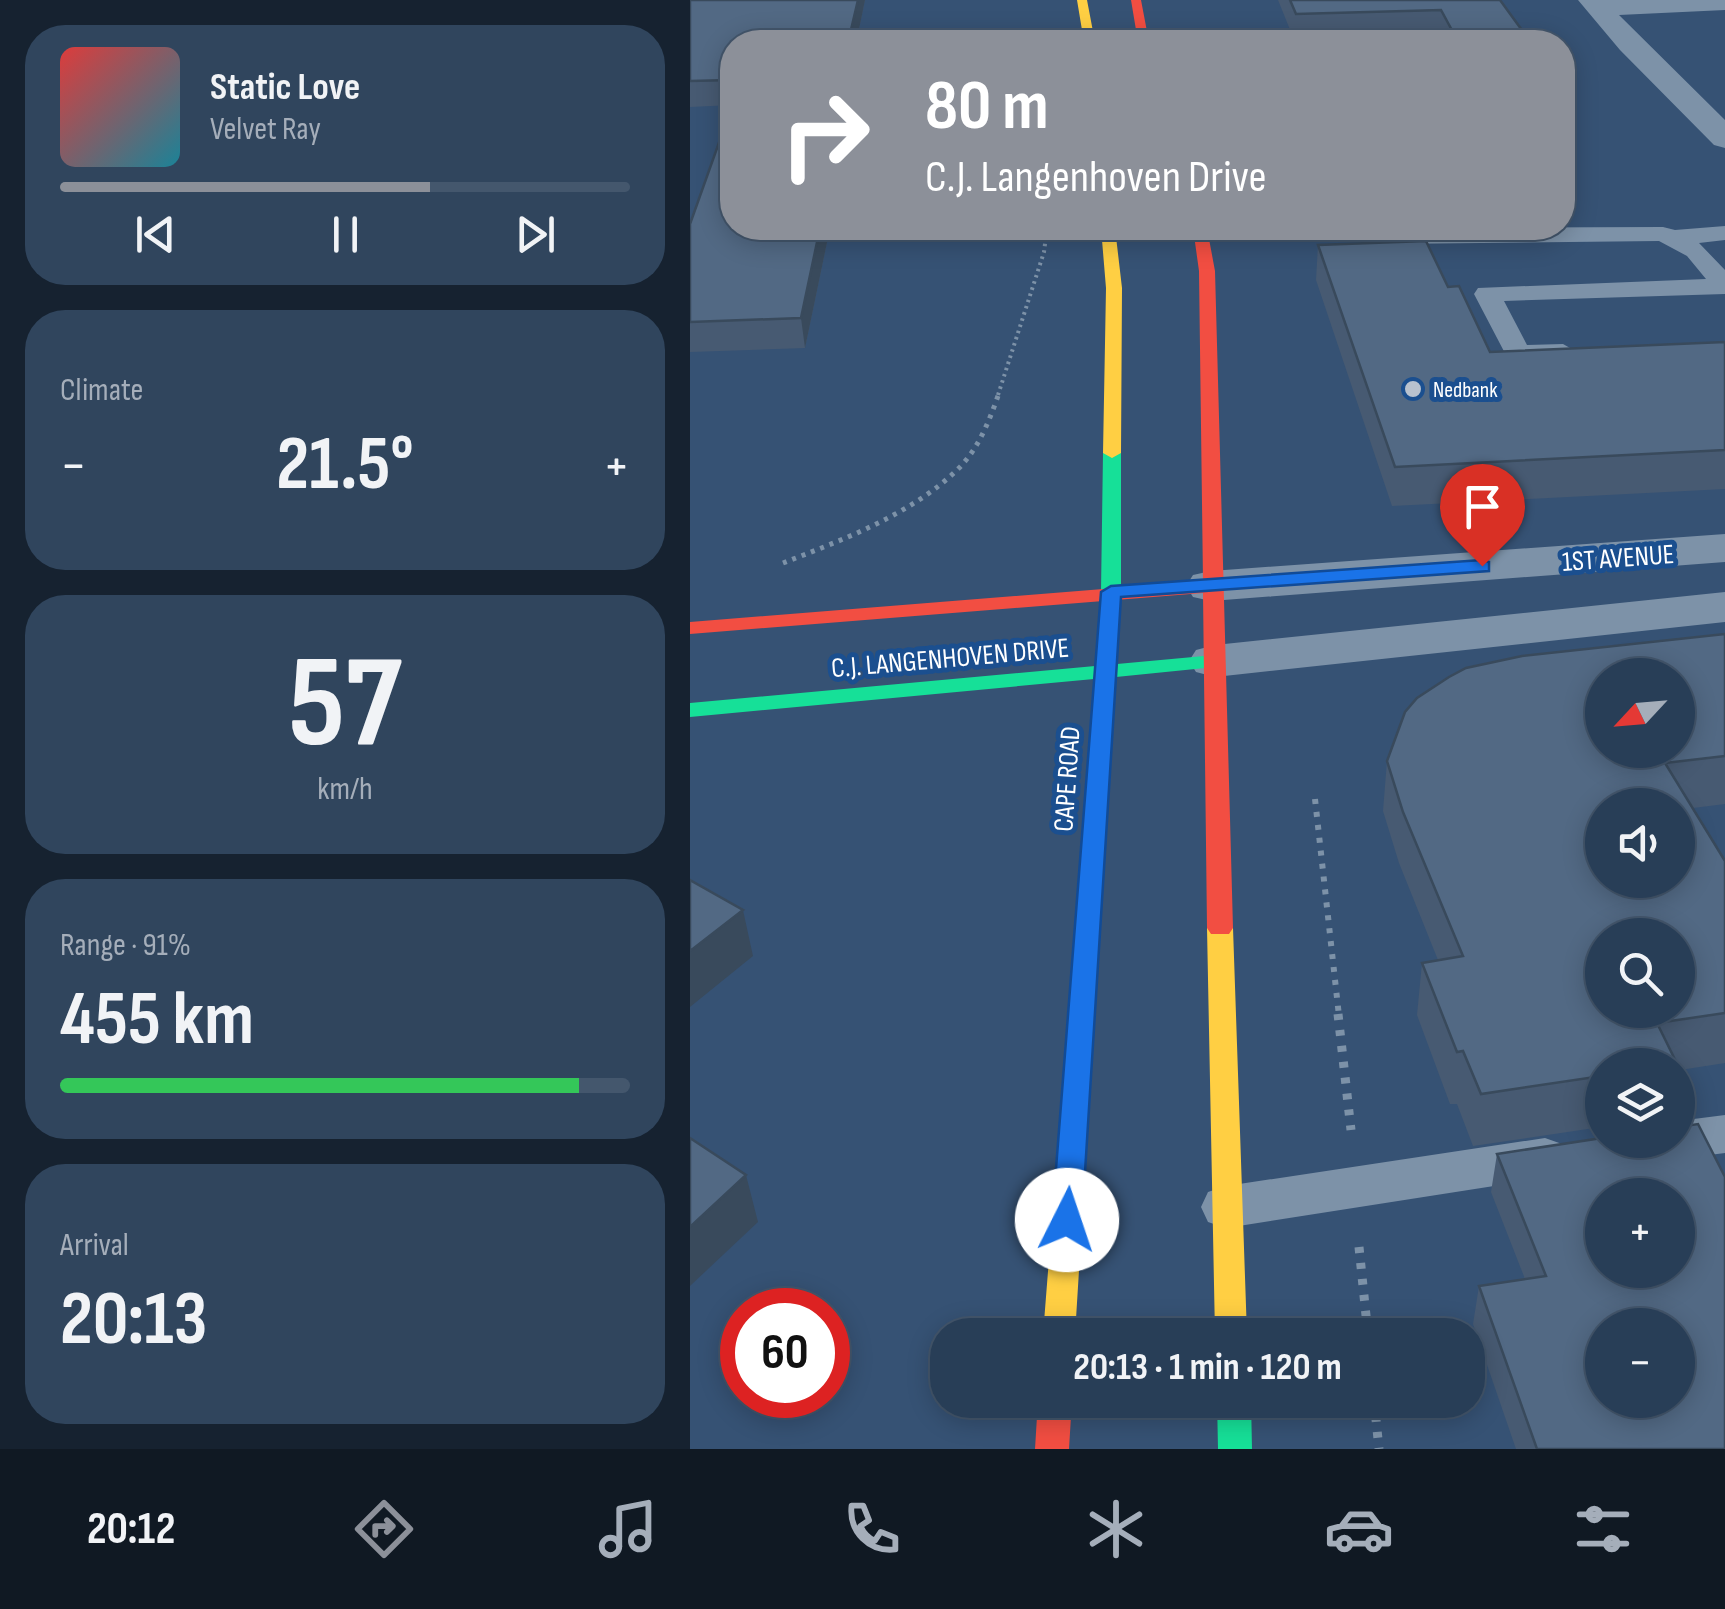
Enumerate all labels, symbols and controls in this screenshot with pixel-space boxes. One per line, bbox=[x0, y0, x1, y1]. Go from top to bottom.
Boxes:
text: Static Love bbox=[210, 65, 360, 110]
text: 80 m bbox=[925, 65, 1049, 149]
icon: right bbox=[760, 70, 890, 200]
text: Velvet Ray bbox=[210, 110, 321, 149]
text: C.J. Langenhoven Drive bbox=[925, 150, 1267, 205]
icon: previous bbox=[128, 207, 183, 262]
icon: pause bbox=[318, 207, 373, 262]
icon: next bbox=[508, 207, 563, 262]
text: Climate bbox=[60, 371, 143, 410]
place label: Nedbank bbox=[1433, 377, 1498, 404]
marker: Nedbank bbox=[1402, 378, 1424, 400]
text: 21.5° bbox=[276, 420, 414, 511]
text: − bbox=[60, 433, 87, 500]
text: + bbox=[603, 433, 630, 500]
pin bbox=[1440, 464, 1525, 567]
icon: arrive bbox=[1455, 479, 1510, 534]
street label: 1ST AVENUE bbox=[1561, 538, 1675, 579]
text: 57 bbox=[288, 627, 402, 783]
street label: C.J. LANGENHOVEN DRIVE bbox=[830, 632, 1070, 685]
north arrow bbox=[1585, 658, 1695, 768]
map controls bbox=[1585, 658, 1695, 1418]
street label: CAPE ROAD bbox=[1047, 725, 1088, 833]
text: km/h bbox=[317, 770, 373, 809]
button: sound bbox=[1585, 788, 1695, 898]
button: search bbox=[1585, 918, 1695, 1028]
text: Range · 91% bbox=[60, 926, 191, 965]
text: 455 km bbox=[60, 975, 254, 1066]
button: layers bbox=[1585, 1048, 1695, 1158]
position arrow bbox=[1015, 1168, 1119, 1272]
button: + bbox=[1585, 1178, 1695, 1288]
text: Arrival bbox=[60, 1226, 129, 1265]
text: 20:13 bbox=[60, 1275, 207, 1366]
speed limit sign: 60 bbox=[720, 1288, 850, 1418]
button: − bbox=[1585, 1308, 1695, 1418]
text: 20:13 · 1 min · 120 m bbox=[1073, 1345, 1342, 1390]
icon: directions bbox=[349, 1494, 419, 1564]
icon: music bbox=[593, 1494, 663, 1564]
icon: phone bbox=[837, 1494, 907, 1564]
icon: climate bbox=[1081, 1494, 1151, 1564]
icon: car bbox=[1324, 1494, 1394, 1564]
icon: filters bbox=[1568, 1494, 1638, 1564]
text: 20:12 bbox=[87, 1502, 175, 1557]

